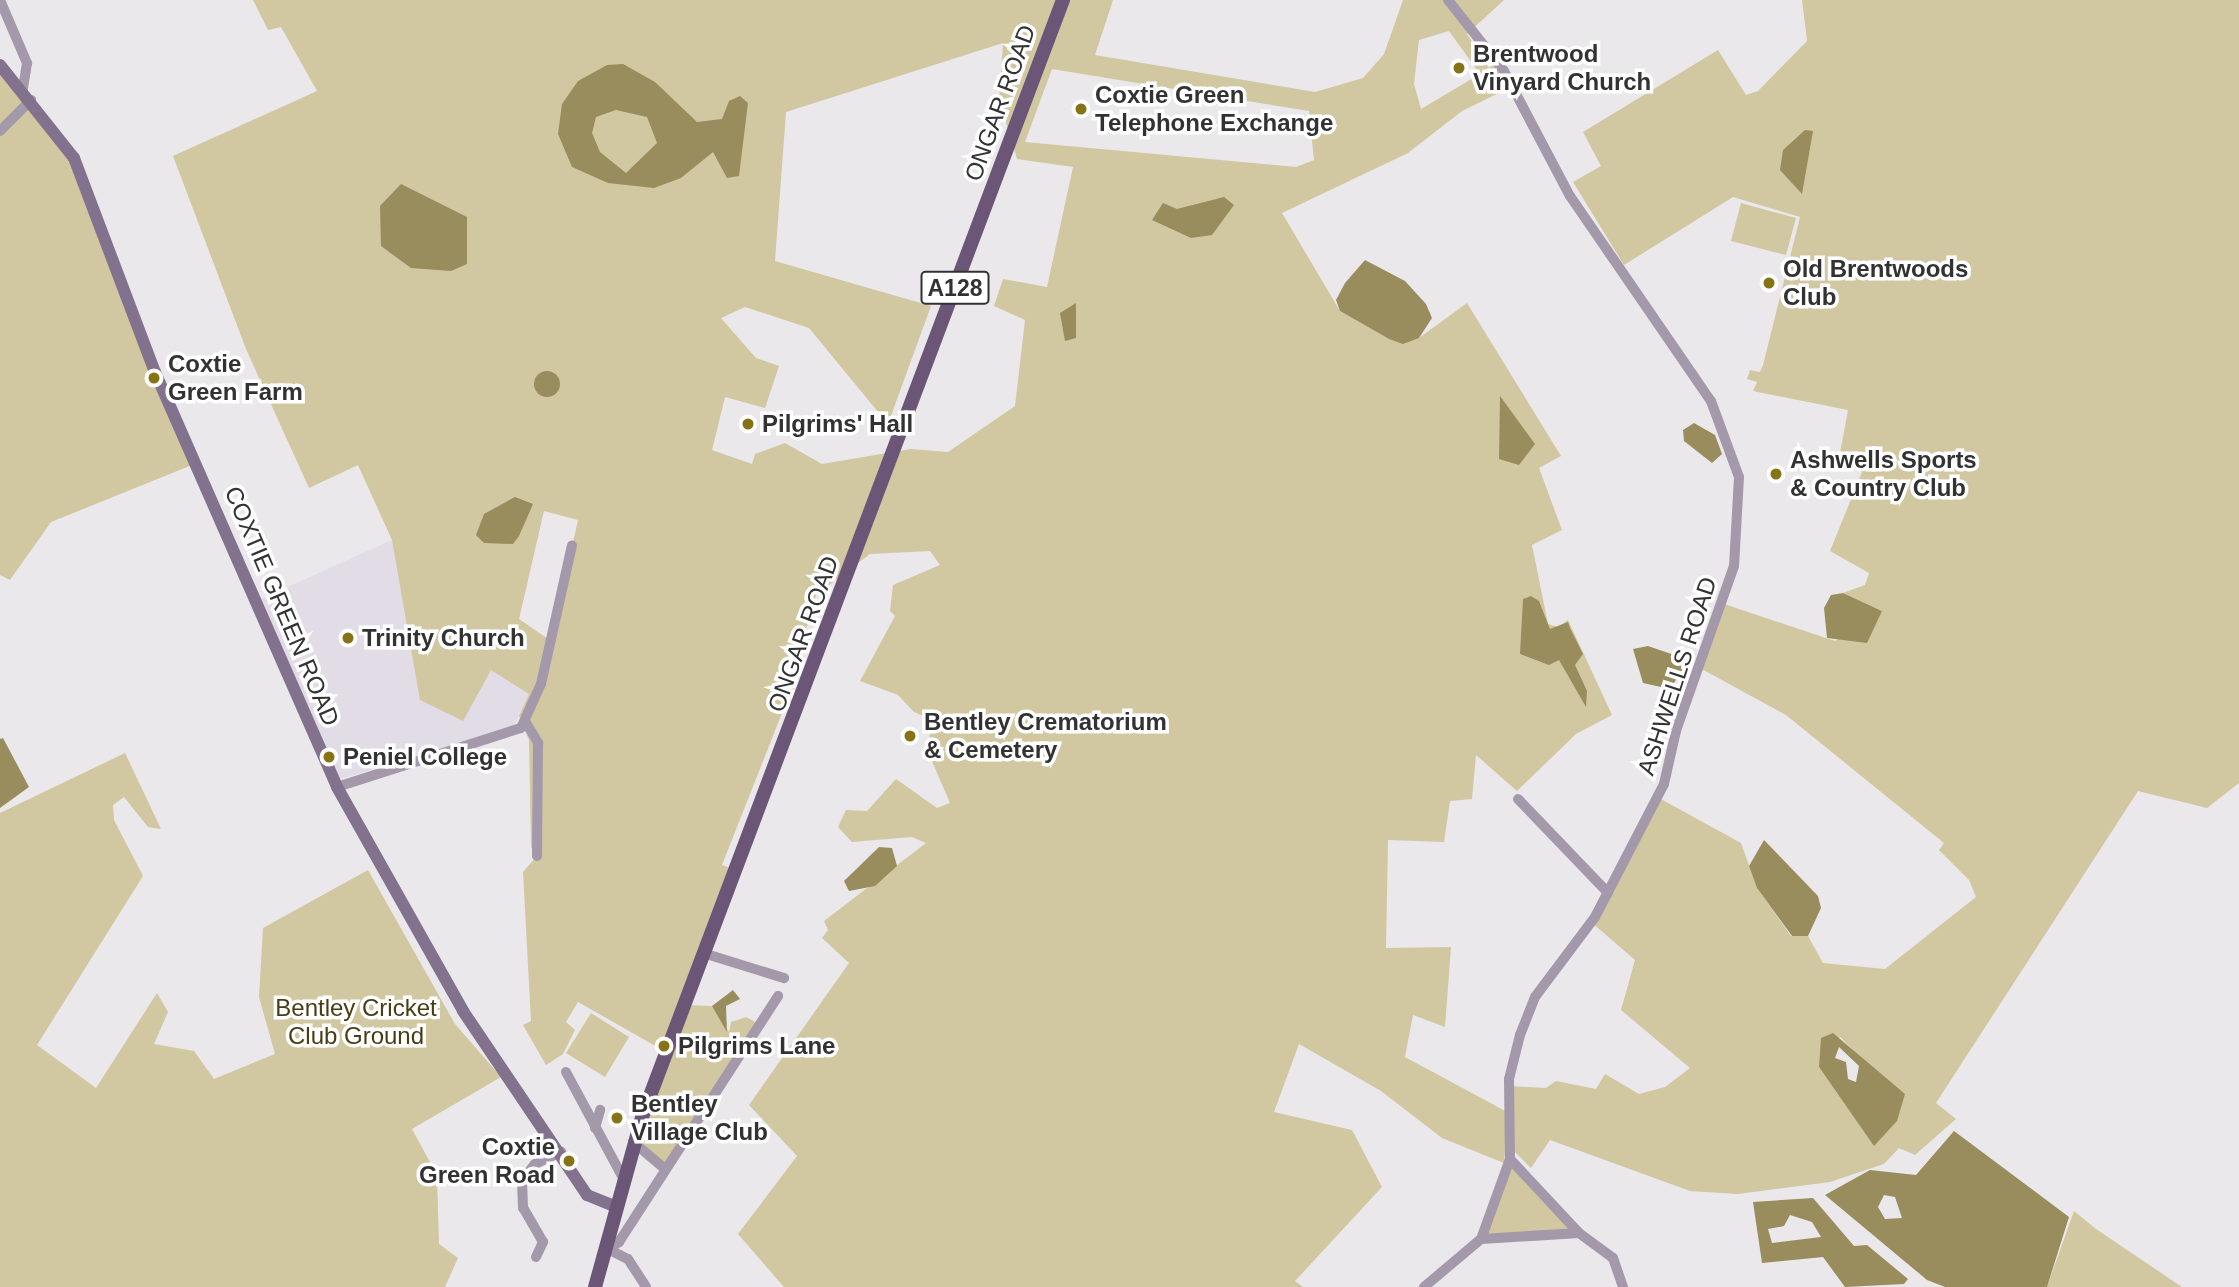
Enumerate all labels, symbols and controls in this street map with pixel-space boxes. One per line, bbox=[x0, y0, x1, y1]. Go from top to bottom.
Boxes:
street label: ONGAR ROAD bbox=[958, 21, 1042, 185]
place label: Brentwood Vinyard Church bbox=[1473, 40, 1651, 96]
marker: Brentwood Vinyard Church bbox=[1451, 60, 1467, 76]
place label: Coxtie Green Telephone Exchange bbox=[1095, 81, 1333, 137]
marker: Coxtie Green Telephone Exchange bbox=[1073, 101, 1089, 117]
place label: Old Brentwoods Club bbox=[1783, 255, 1968, 311]
road number: A128 bbox=[920, 268, 990, 308]
marker: Old Brentwoods Club bbox=[1761, 275, 1777, 291]
place label: Coxtie Green Farm bbox=[168, 350, 303, 406]
marker: Coxtie Green Farm bbox=[146, 370, 162, 386]
place label: Pilgrims' Hall bbox=[762, 410, 913, 438]
marker: Pilgrims' Hall bbox=[740, 416, 756, 432]
place label: Ashwells Sports & Country Club bbox=[1790, 446, 1977, 502]
marker: Ashwells Sports & Country Club bbox=[1768, 466, 1784, 482]
street label: COXTIE GREEN ROAD bbox=[218, 482, 346, 730]
street label: ONGAR ROAD bbox=[761, 552, 845, 716]
street label: ASHWELLS ROAD bbox=[1631, 573, 1723, 779]
place label: Trinity Church bbox=[362, 624, 525, 652]
marker: Trinity Church bbox=[340, 630, 356, 646]
place label: Bentley Crematorium & Cemetery bbox=[924, 708, 1167, 764]
marker: Bentley Crematorium & Cemetery bbox=[902, 728, 918, 744]
place label: Peniel College bbox=[343, 743, 507, 771]
marker: Peniel College bbox=[321, 749, 337, 765]
park label: Bentley Cricket Club Ground bbox=[275, 994, 437, 1050]
place label: Pilgrims Lane bbox=[678, 1032, 835, 1060]
marker: Pilgrims Lane bbox=[656, 1038, 672, 1054]
place label: Bentley Village Club bbox=[631, 1090, 768, 1146]
marker: Bentley Village Club bbox=[609, 1110, 625, 1126]
place label: Coxtie Green Road bbox=[419, 1133, 555, 1189]
marker: Coxtie Green Road bbox=[561, 1153, 577, 1169]

